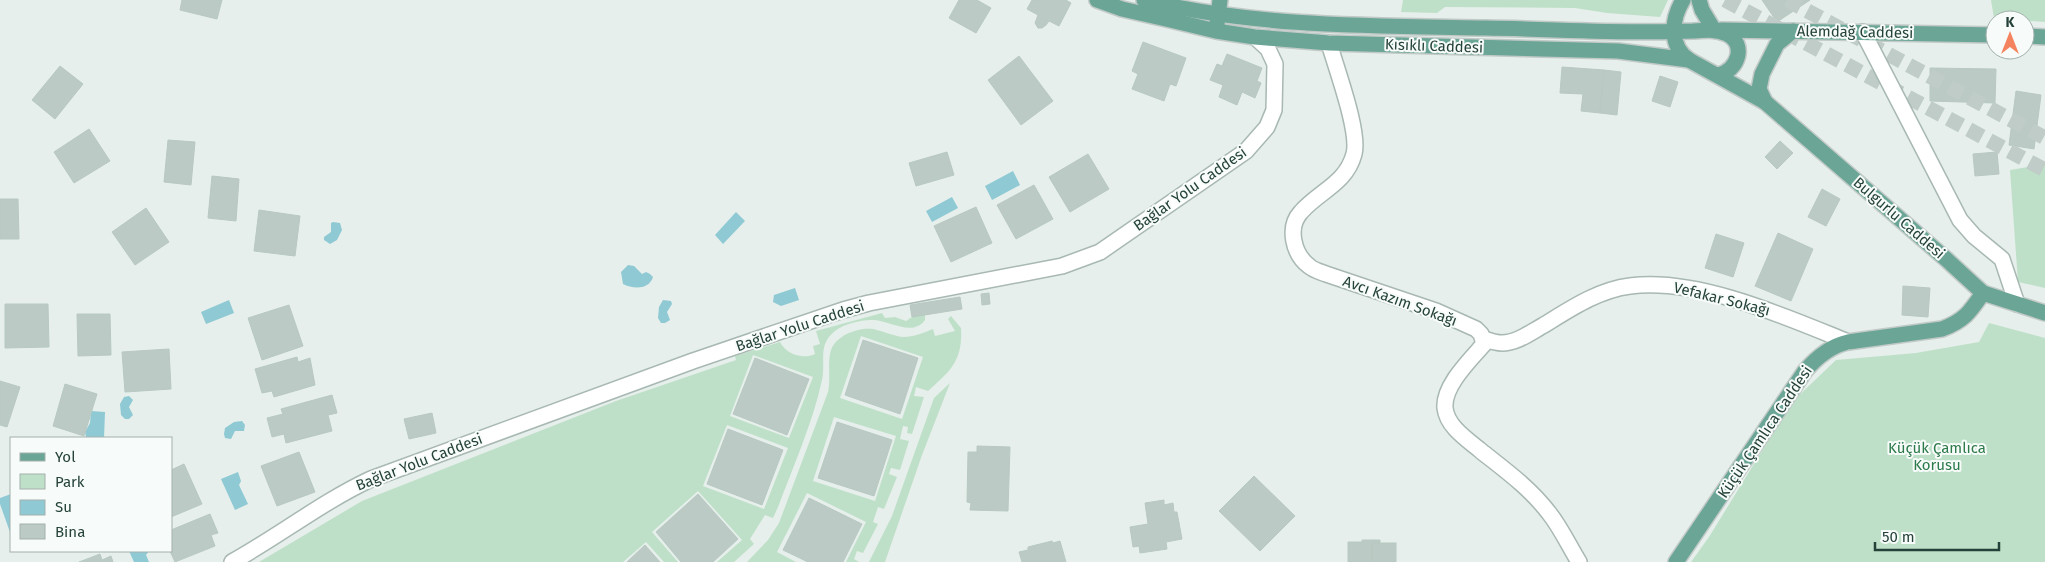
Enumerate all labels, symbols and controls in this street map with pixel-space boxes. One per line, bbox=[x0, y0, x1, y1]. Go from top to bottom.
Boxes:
north arrow bbox=[1985, 10, 2035, 60]
text: K bbox=[2006, 14, 2016, 31]
street label: Alemdağ Caddesi bbox=[1797, 22, 1913, 42]
street label: Kısıklı Caddesi bbox=[1385, 35, 1483, 57]
street label: Bağlar Yolu Caddesi bbox=[1130, 143, 1250, 235]
street label: Bulgurlu Caddesi bbox=[1850, 173, 1948, 263]
street label: Avcı Kazım Sokağı bbox=[1340, 272, 1460, 330]
street label: Vefakar Sokağı bbox=[1672, 278, 1772, 320]
street label: Bağlar Yolu Caddesi bbox=[733, 297, 867, 355]
street label: Küçük Çamlıca Caddesi bbox=[1714, 362, 1816, 502]
street label: Bağlar Yolu Caddesi bbox=[353, 430, 485, 494]
legend bbox=[10, 437, 172, 552]
park label: Küçük Çamlıca Korusu bbox=[1888, 439, 1986, 474]
text: Yol bbox=[55, 448, 76, 466]
text: Park bbox=[55, 473, 85, 491]
text: Su bbox=[55, 498, 72, 516]
scale bar bbox=[1875, 520, 1999, 552]
text: Bina bbox=[55, 523, 85, 541]
text: 50 m bbox=[1882, 528, 1915, 546]

